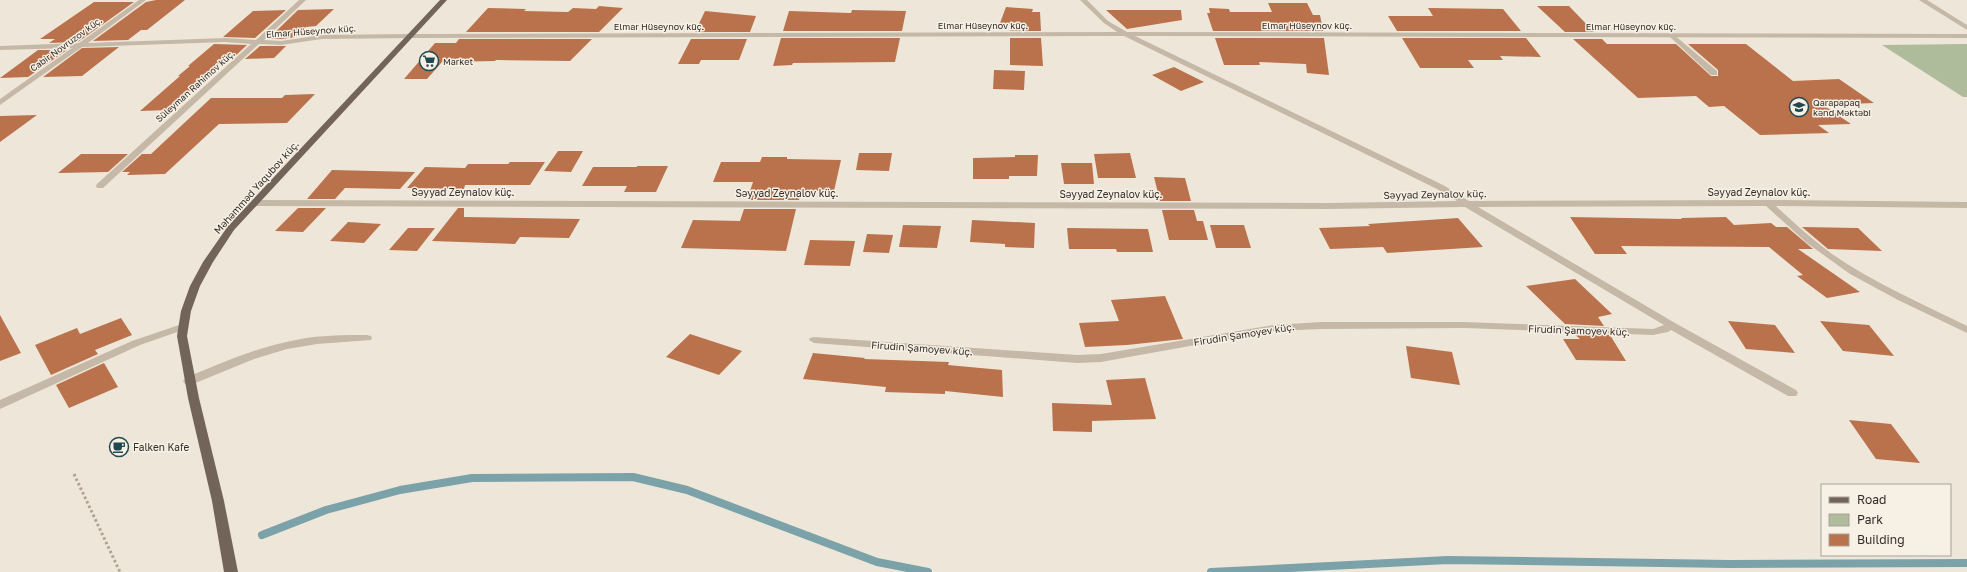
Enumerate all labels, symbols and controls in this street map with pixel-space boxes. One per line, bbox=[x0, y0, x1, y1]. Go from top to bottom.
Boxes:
street label: Cabir Novruzov küç. bbox=[28, 14, 104, 74]
street label: Elmar Hüseynov küç. bbox=[938, 20, 1028, 31]
street label: Elmar Hüseynov küç. bbox=[1262, 20, 1352, 31]
street label: Elmar Hüseynov küç. bbox=[614, 21, 704, 32]
street label: Elmar Hüseynov küç. bbox=[1586, 21, 1676, 32]
street label: Elmar Hüseynov küç. bbox=[266, 22, 356, 40]
street label: Süleyman Rahimov küç. bbox=[153, 48, 237, 124]
supermarket icon: Market bbox=[418, 50, 440, 72]
place label: Market bbox=[443, 56, 473, 67]
school or university icon: Qarapapaq kənd Məktəbi bbox=[1788, 96, 1810, 118]
place label: Qarapapaq kənd Məktəbi bbox=[1813, 97, 1871, 118]
street label: Məhəmməd Yaqubov küç. bbox=[211, 138, 301, 236]
street label: Səyyad Zeynalov küç. bbox=[411, 186, 515, 198]
street label: Səyyad Zeynalov küç. bbox=[1707, 186, 1811, 198]
street label: Səyyad Zeynalov küç. bbox=[735, 187, 839, 199]
street label: Səyyad Zeynalov küç. bbox=[1383, 187, 1487, 201]
street label: Səyyad Zeynalov küç. bbox=[1059, 188, 1163, 200]
street label: Firudin Şamoyev küç. bbox=[1193, 320, 1295, 348]
street label: Firudin Şamoyev küç. bbox=[1528, 322, 1630, 338]
street label: Firudin Şamoyev küç. bbox=[871, 338, 973, 358]
cafe icon: Falken Kafe bbox=[108, 436, 130, 458]
place label: Falken Kafe bbox=[133, 441, 189, 453]
legend bbox=[1821, 484, 1951, 556]
text: Road bbox=[1857, 492, 1886, 507]
text: Park bbox=[1857, 512, 1883, 527]
text: Building bbox=[1857, 532, 1905, 547]

